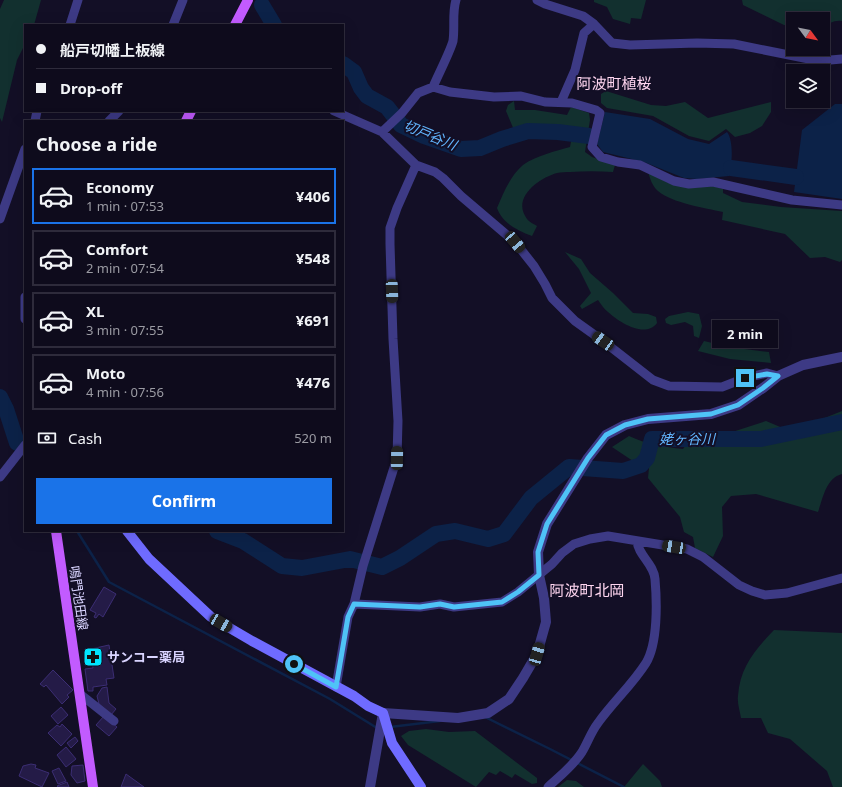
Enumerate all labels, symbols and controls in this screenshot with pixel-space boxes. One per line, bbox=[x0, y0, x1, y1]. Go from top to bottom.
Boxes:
north arrow bbox=[786, 12, 830, 56]
map controls bbox=[786, 12, 830, 108]
text: 船戸切幡上板線 bbox=[60, 40, 165, 60]
button: layers bbox=[786, 64, 830, 108]
district label: 阿波町植桜 bbox=[576, 73, 652, 93]
text: Drop-off bbox=[60, 78, 122, 98]
water label: 切戸谷川 bbox=[401, 115, 462, 155]
text: Choose a ride bbox=[36, 132, 157, 156]
text: Economy bbox=[86, 177, 154, 197]
icon: car bbox=[38, 178, 74, 214]
text: ¥406 bbox=[296, 186, 330, 206]
text: 1 min · 07:53 bbox=[86, 197, 164, 215]
car bbox=[503, 229, 527, 255]
text: Comfort bbox=[86, 239, 148, 259]
icon: car bbox=[38, 240, 74, 276]
text: ¥548 bbox=[296, 248, 330, 268]
text: 2 min · 07:54 bbox=[86, 259, 164, 277]
car bbox=[386, 279, 398, 303]
text: XL bbox=[86, 301, 104, 321]
icon: car bbox=[38, 302, 74, 338]
text: ¥691 bbox=[296, 310, 330, 330]
callout: 2 min bbox=[712, 320, 778, 348]
text: 3 min · 07:55 bbox=[86, 321, 164, 339]
text: 2 min bbox=[727, 325, 763, 343]
car bbox=[590, 329, 616, 353]
text: Moto bbox=[86, 363, 125, 383]
icon: car bbox=[38, 364, 74, 400]
route end bbox=[736, 369, 754, 387]
text: ¥476 bbox=[296, 372, 330, 392]
text: 4 min · 07:56 bbox=[86, 383, 164, 401]
icon: cash bbox=[36, 427, 58, 449]
text: Cash bbox=[68, 428, 102, 448]
text: 520 m bbox=[294, 429, 332, 447]
water label: 姥ヶ谷川 bbox=[659, 429, 717, 448]
car bbox=[391, 446, 403, 470]
button: Confirm bbox=[36, 478, 332, 524]
car bbox=[661, 539, 687, 555]
street label: 鳴門池田線 bbox=[66, 565, 92, 631]
district label: 阿波町北岡 bbox=[549, 580, 625, 600]
car bbox=[208, 612, 234, 634]
car bbox=[528, 641, 546, 667]
pharmacy icon: サンコー薬局 bbox=[82, 646, 104, 668]
place label: サンコー薬局 bbox=[107, 648, 185, 666]
route start bbox=[285, 655, 303, 673]

